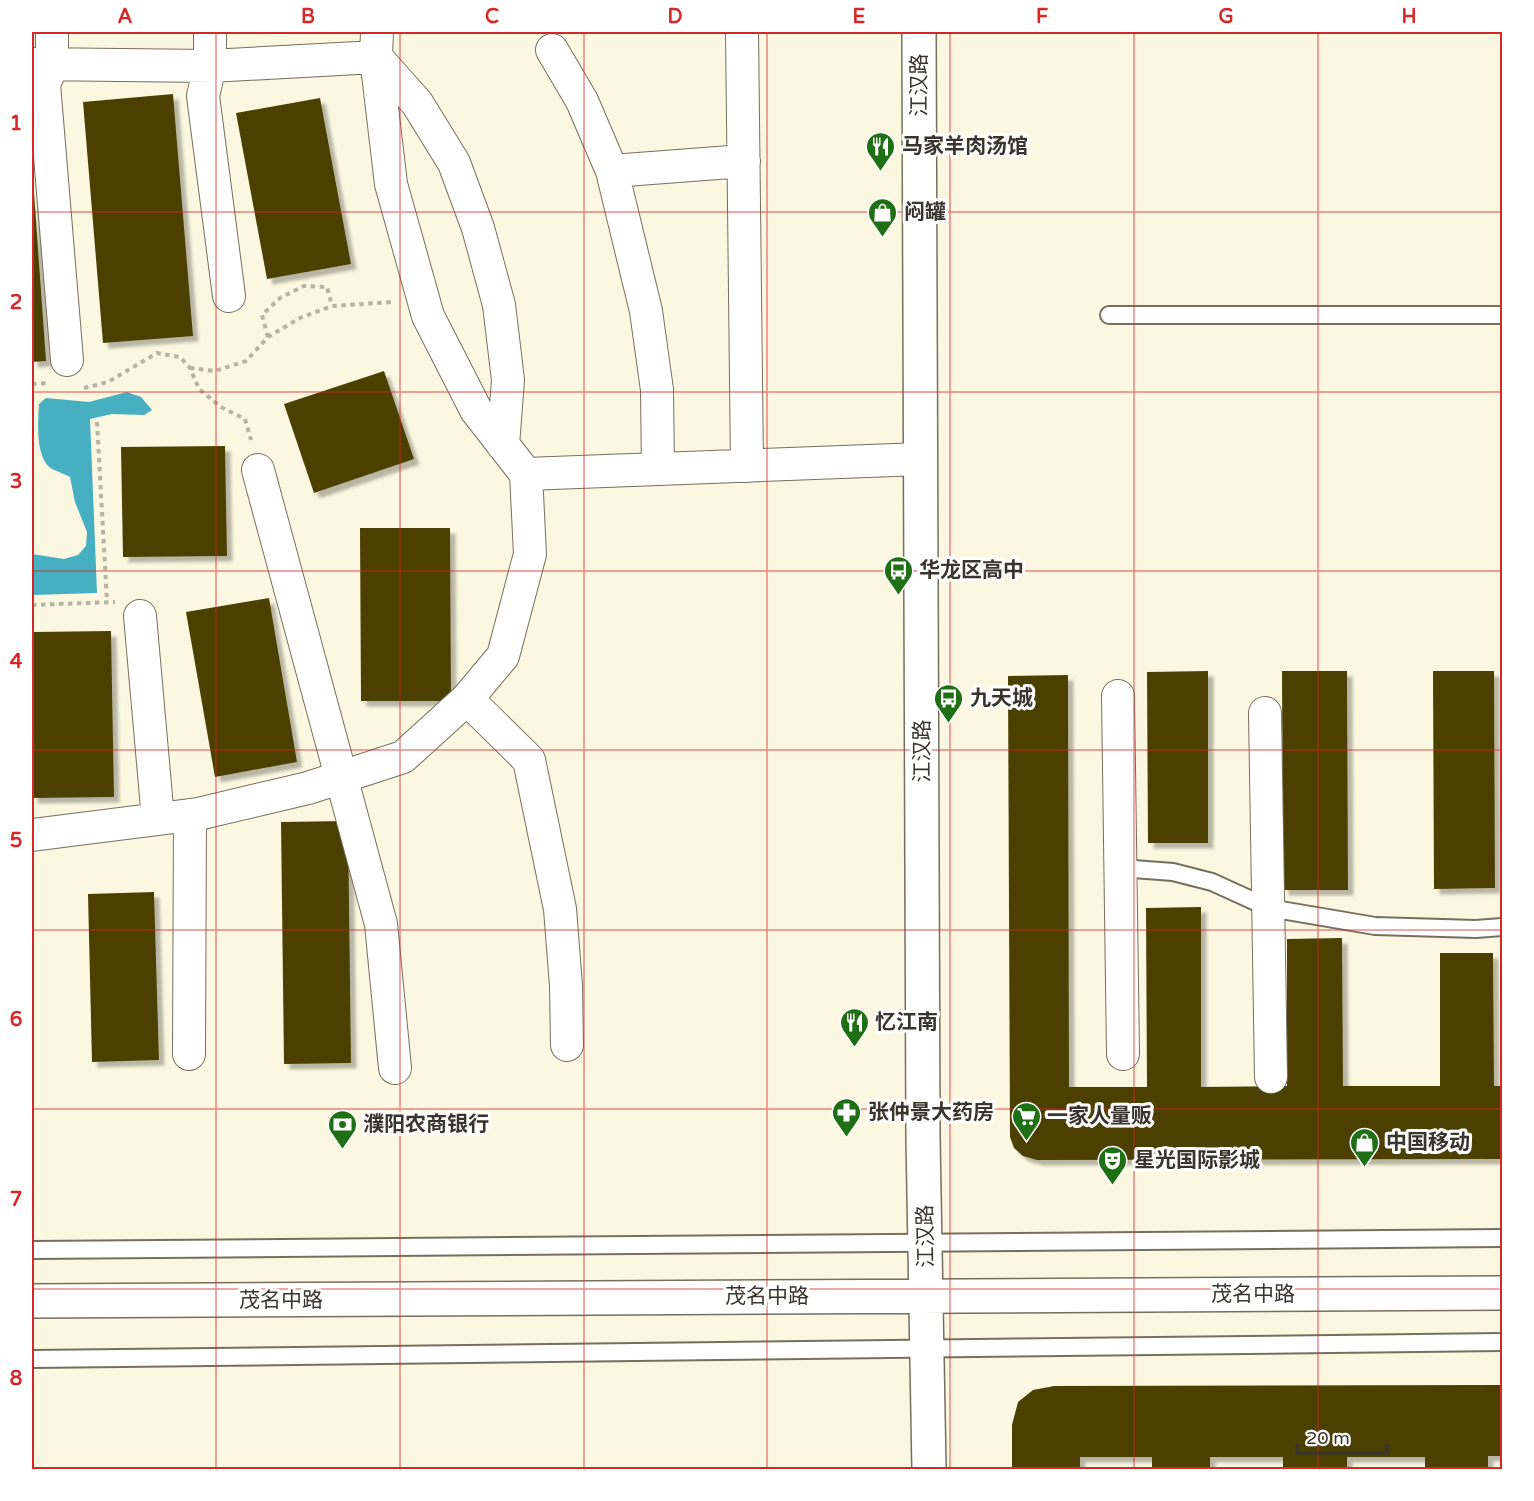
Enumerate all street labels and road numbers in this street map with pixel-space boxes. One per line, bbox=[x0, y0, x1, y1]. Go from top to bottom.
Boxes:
street label: 江汉路 bbox=[907, 54, 932, 117]
street label: 江汉路 bbox=[910, 720, 935, 783]
street label: 江汉路 bbox=[913, 1204, 939, 1268]
street label: 茂名中路 bbox=[1211, 1282, 1295, 1307]
street label: 茂名中路 bbox=[725, 1284, 809, 1309]
street label: 茂名中路 bbox=[239, 1288, 323, 1313]

